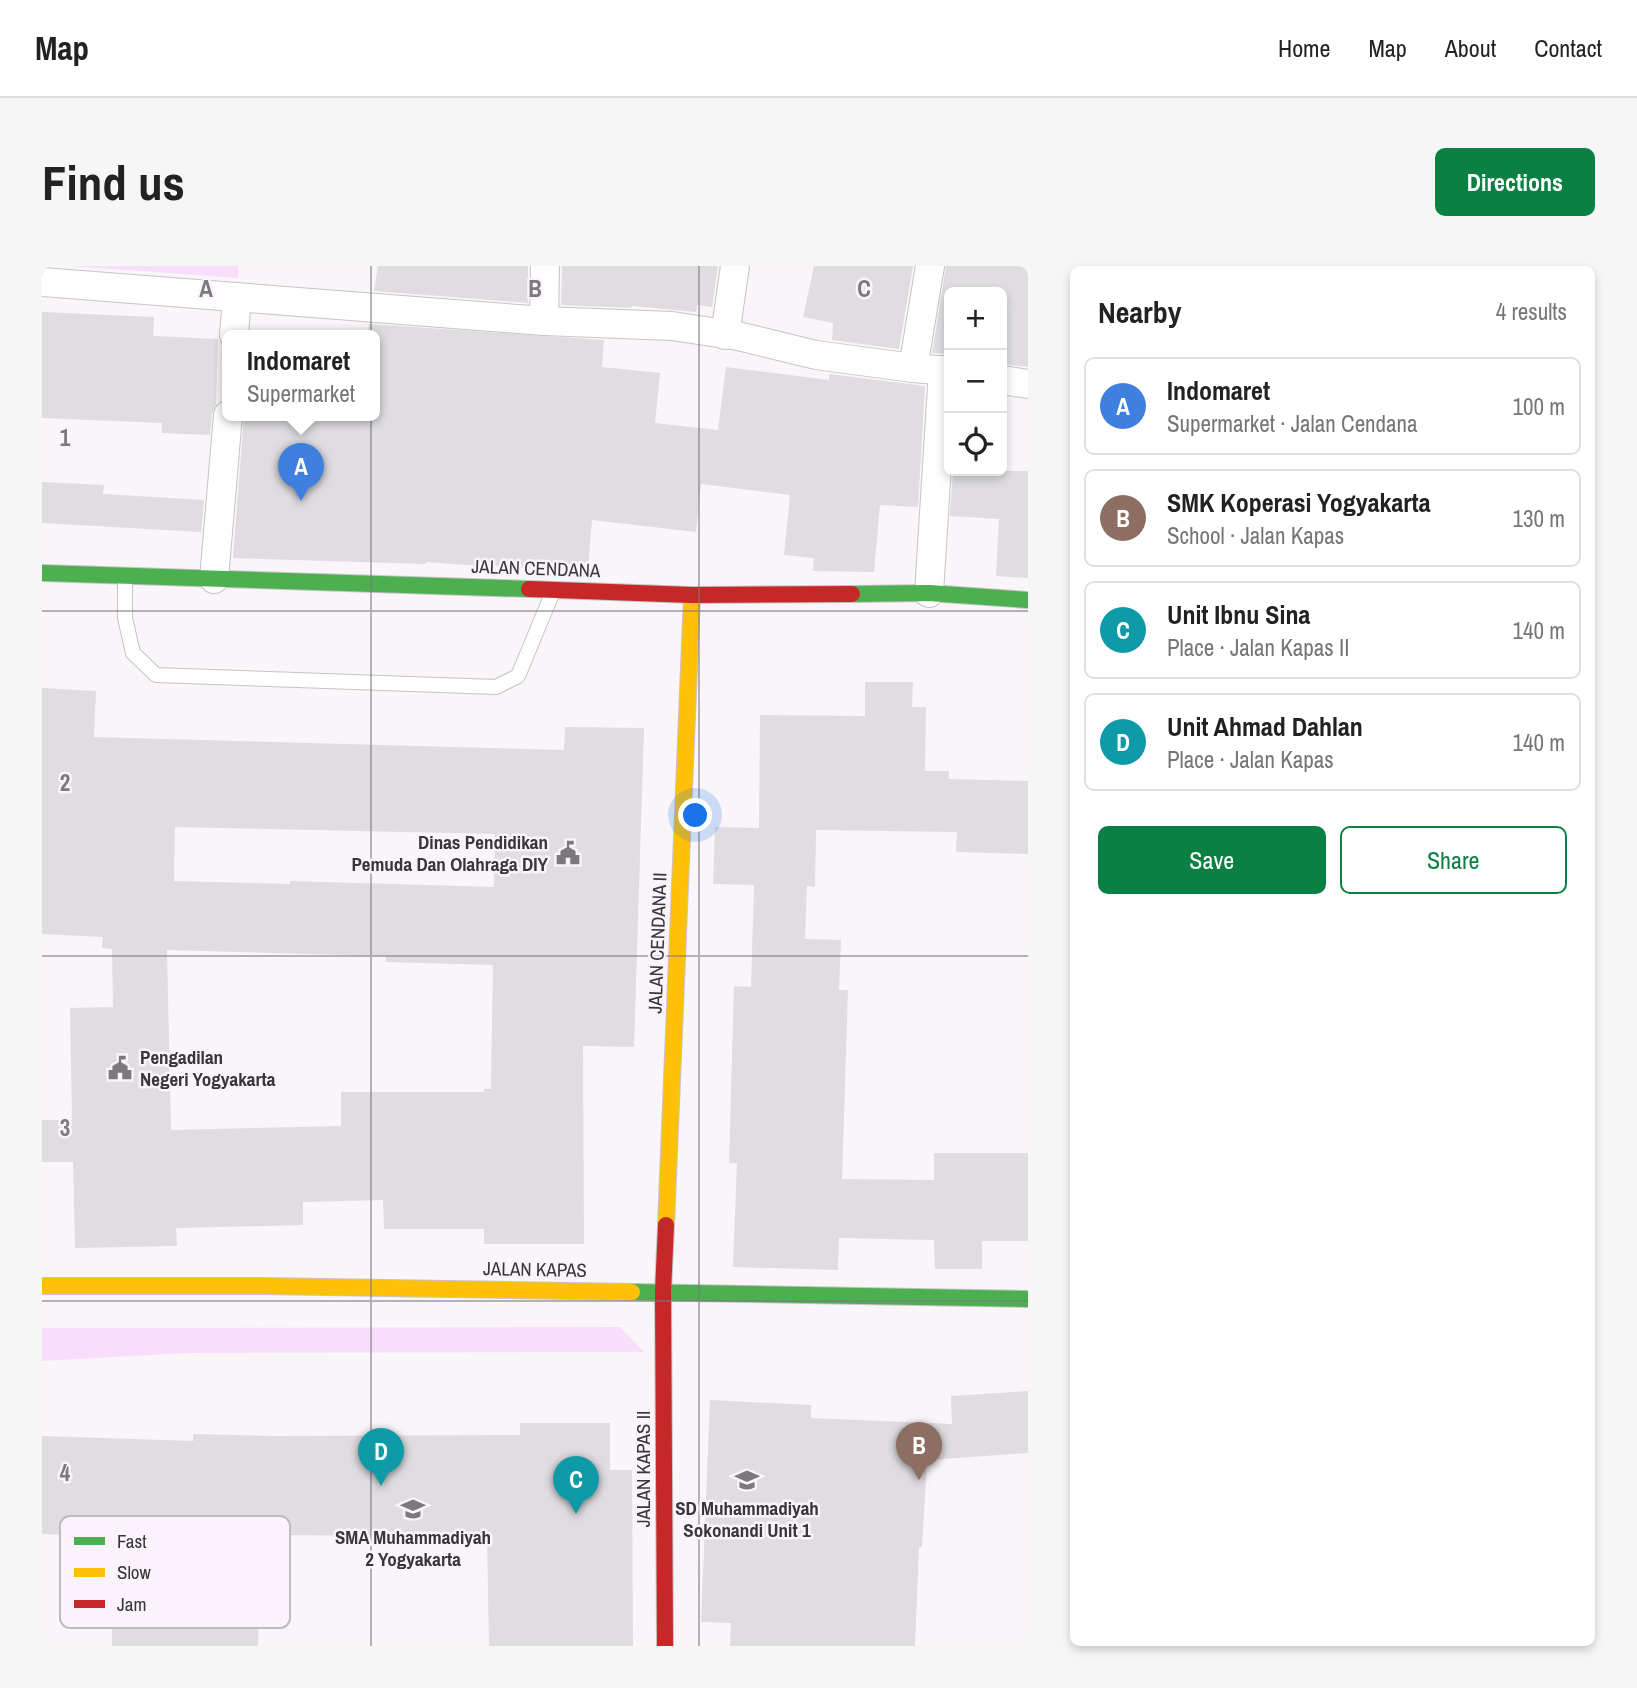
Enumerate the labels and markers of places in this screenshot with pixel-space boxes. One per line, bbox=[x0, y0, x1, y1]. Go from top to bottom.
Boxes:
pin: A bbox=[278, 443, 324, 501]
place label: Dinas Pendidikan Pemuda Dan Olahraga DIY bbox=[351, 829, 549, 877]
public building icon: Dinas Pendidikan Pemuda Dan Olahraga DIY bbox=[554, 839, 582, 867]
place label: Pengadilan Negeri Yogyakarta bbox=[140, 1044, 276, 1092]
public building icon: Pengadilan Negeri Yogyakarta bbox=[106, 1054, 134, 1082]
pin: B bbox=[896, 1422, 942, 1480]
pin: D bbox=[358, 1428, 404, 1486]
pin: C bbox=[553, 1456, 599, 1514]
school or university icon: SD Muhammadiyah Sokonandi Unit 1 bbox=[733, 1466, 761, 1494]
school or university icon: SMA Muhammadiyah 2 Yogyakarta bbox=[399, 1495, 427, 1523]
place label: SD Muhammadiyah Sokonandi Unit 1 bbox=[675, 1495, 819, 1543]
place label: SMA Muhammadiyah 2 Yogyakarta bbox=[335, 1524, 491, 1572]

